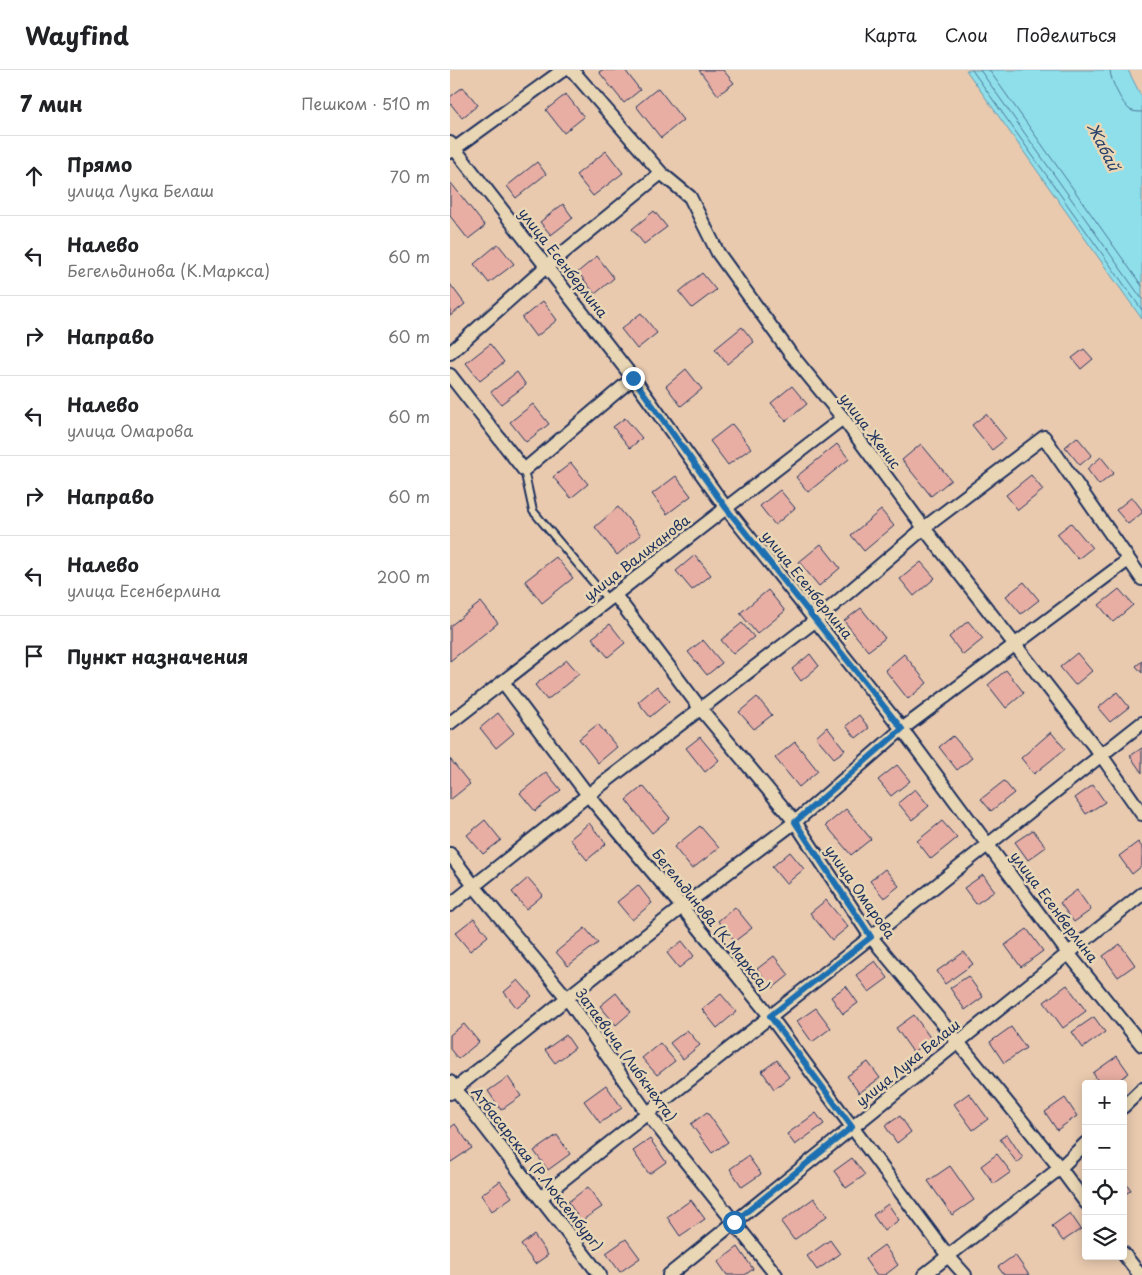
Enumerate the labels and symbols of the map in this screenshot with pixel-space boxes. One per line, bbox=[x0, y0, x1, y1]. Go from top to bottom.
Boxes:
water label: Жабай bbox=[1083, 119, 1127, 176]
street label: улица Есенберлина bbox=[514, 203, 613, 322]
route end bbox=[622, 367, 645, 390]
street label: улица Женис bbox=[835, 388, 906, 473]
street label: улица Валиханова bbox=[579, 509, 694, 606]
street label: улица Есенберлина bbox=[757, 526, 858, 644]
street label: улица Омарова bbox=[820, 840, 901, 943]
street label: Бегельдинова (К.Маркса) bbox=[647, 844, 775, 995]
street label: улица Есенберлина bbox=[1006, 847, 1103, 967]
street label: Затаевича (Либкнехта) bbox=[571, 984, 682, 1126]
street label: улица Лука Белаш bbox=[851, 1014, 964, 1111]
street label: Атбасарская (Р.Люксембург) bbox=[467, 1082, 608, 1255]
route start bbox=[723, 1211, 746, 1234]

